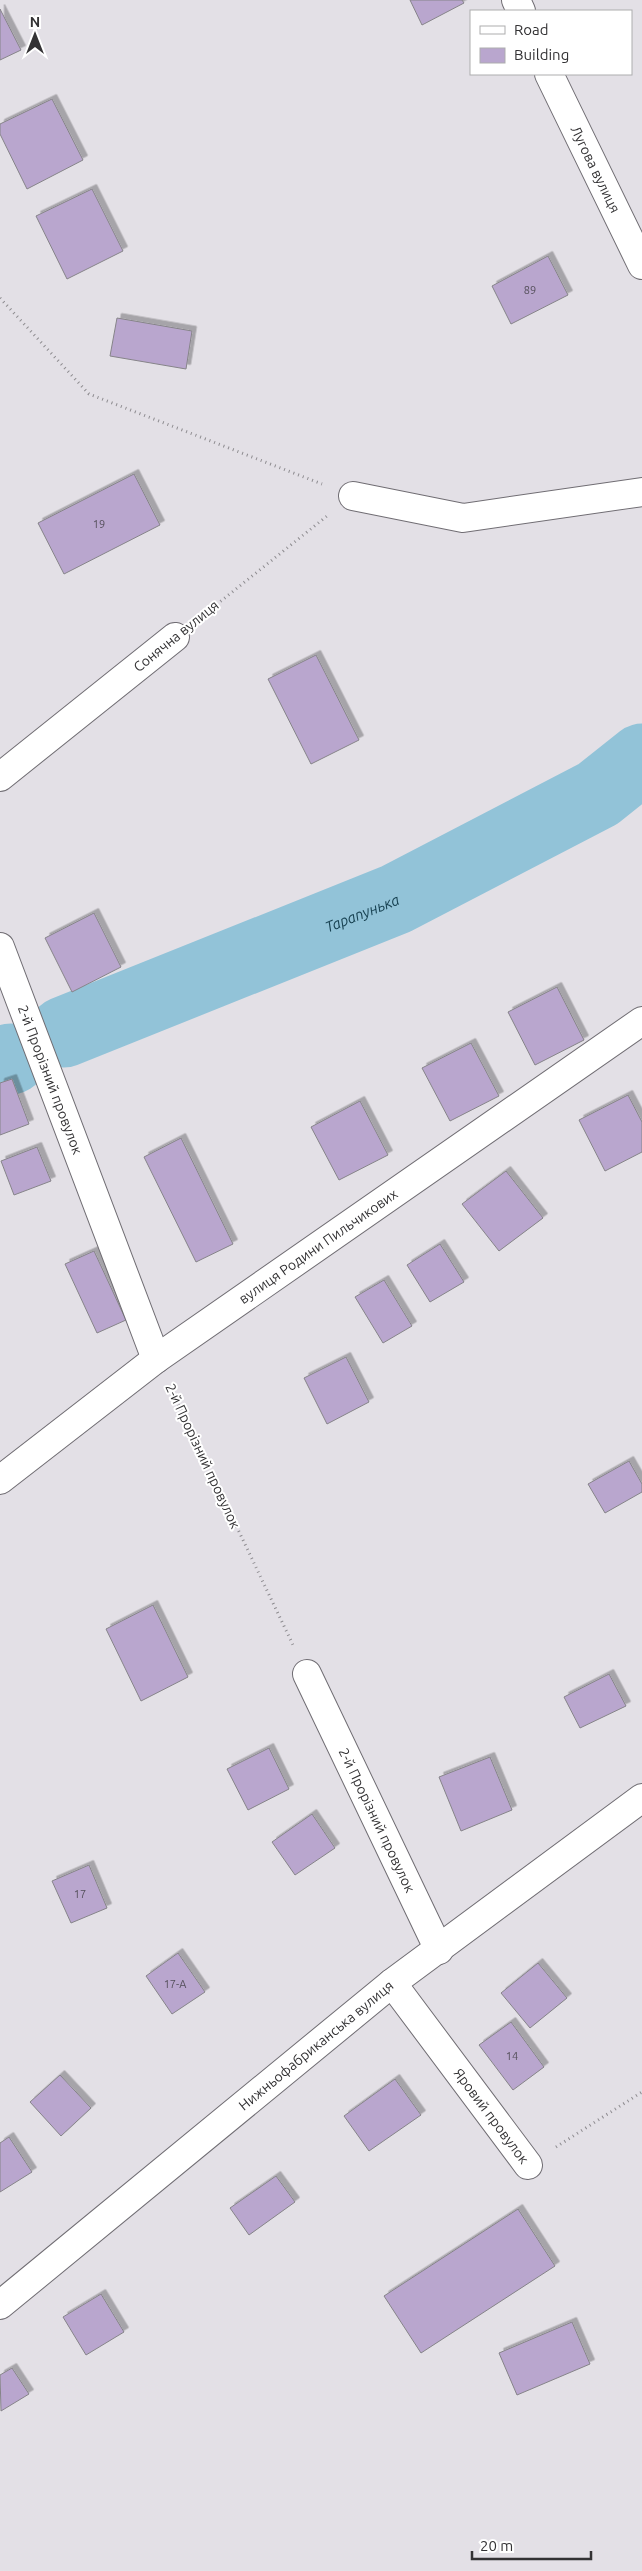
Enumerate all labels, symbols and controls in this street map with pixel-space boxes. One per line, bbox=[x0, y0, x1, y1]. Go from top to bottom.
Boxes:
north arrow bbox=[10, 10, 60, 60]
legend bbox=[470, 10, 632, 75]
text: N bbox=[30, 14, 40, 30]
text: Road bbox=[514, 21, 549, 38]
text: Building bbox=[514, 46, 569, 63]
street label: Лугова вулиця bbox=[567, 123, 623, 215]
house number: 89 bbox=[524, 284, 536, 296]
house number: 19 bbox=[93, 518, 105, 530]
street label: Сонячна вулиця bbox=[130, 597, 222, 675]
water label: Тарапунька bbox=[322, 890, 402, 935]
street label: 2-й Прорізний провулок bbox=[15, 1003, 86, 1157]
street label: вулиця Родини Пильчикових bbox=[236, 1185, 401, 1307]
street label: 2-й Прорізний провулок bbox=[162, 1381, 244, 1531]
street label: 2-й Прорізний провулок bbox=[336, 1745, 418, 1895]
house number: 17 bbox=[74, 1888, 86, 1900]
street label: Нижньофабриканська вулиця bbox=[236, 1977, 396, 2113]
house number: 17-А bbox=[164, 1978, 187, 1990]
house number: 14 bbox=[506, 2050, 518, 2062]
street label: Яровий провулок bbox=[451, 2065, 532, 2167]
scale bar bbox=[472, 2528, 591, 2560]
text: 20 m bbox=[480, 2537, 513, 2554]

